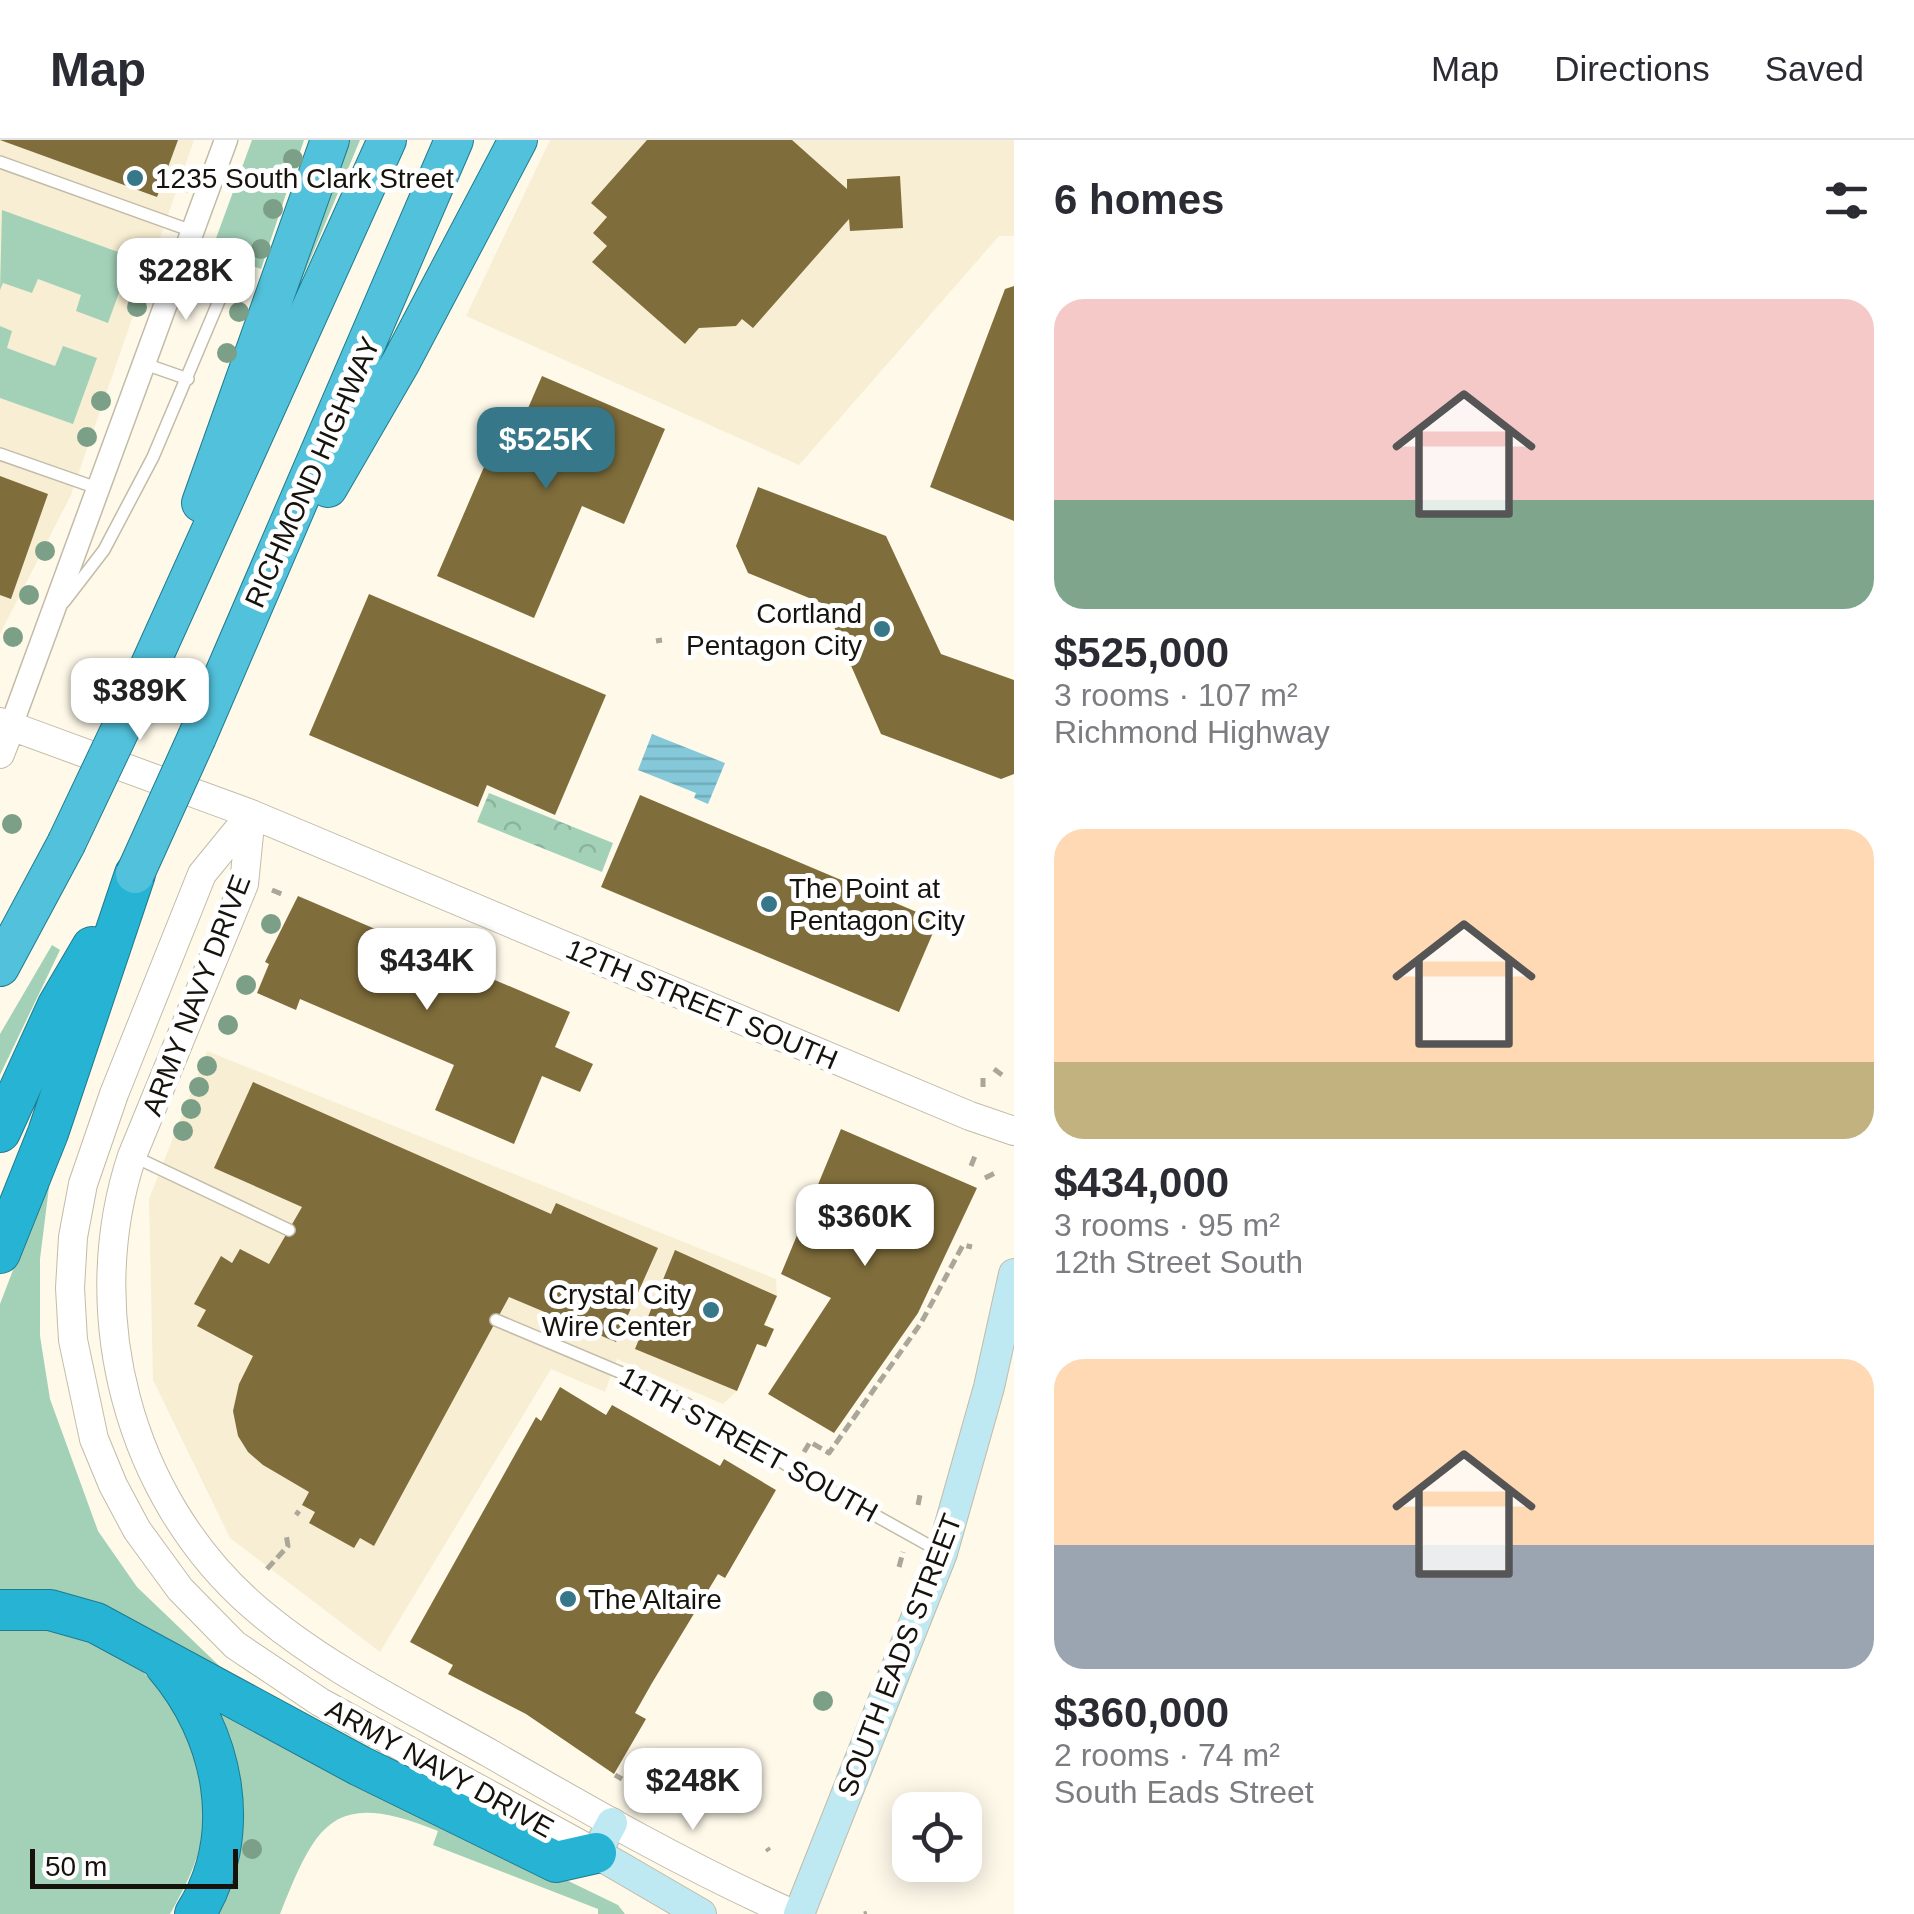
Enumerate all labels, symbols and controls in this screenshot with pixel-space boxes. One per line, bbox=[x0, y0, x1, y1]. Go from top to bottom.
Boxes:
text: Map bbox=[50, 43, 146, 96]
text: Map bbox=[1431, 49, 1499, 88]
text: Directions bbox=[1554, 49, 1710, 88]
text: Saved bbox=[1765, 49, 1864, 88]
place label: 1235 South Clark Street bbox=[155, 163, 454, 194]
marker: 1235 South Clark Street bbox=[124, 167, 146, 189]
icon: filters bbox=[1819, 173, 1874, 228]
text: 6 homes bbox=[1054, 176, 1224, 223]
pin: $228K bbox=[116, 238, 256, 323]
text: $228K bbox=[139, 252, 233, 288]
street label: RICHMOND HIGHWAY bbox=[239, 332, 386, 612]
icon: home bbox=[1374, 364, 1554, 544]
pin: $525K bbox=[476, 407, 616, 492]
text: $525K bbox=[499, 421, 593, 457]
place label: Cortland Pentagon City bbox=[686, 598, 862, 661]
marker: Cortland Pentagon City bbox=[871, 618, 893, 640]
text: $525,000 bbox=[1054, 629, 1229, 676]
pin: $389K bbox=[70, 658, 210, 743]
text: $389K bbox=[93, 672, 187, 708]
text: 3 rooms · 107 m² bbox=[1054, 677, 1298, 713]
text: Richmond Highway bbox=[1054, 714, 1330, 750]
street label: ARMY NAVY DRIVE bbox=[136, 871, 257, 1120]
place label: The Point at Pentagon City bbox=[789, 873, 965, 936]
marker: The Point at Pentagon City bbox=[758, 893, 780, 915]
icon: home bbox=[1374, 894, 1554, 1074]
pin: $434K bbox=[357, 928, 497, 1013]
street label: 12TH STREET SOUTH bbox=[561, 933, 842, 1076]
text: $434K bbox=[380, 942, 474, 978]
text: $434,000 bbox=[1054, 1159, 1229, 1206]
pin: $360K bbox=[795, 1184, 935, 1269]
text: $360K bbox=[818, 1198, 912, 1234]
text: 3 rooms · 95 m² bbox=[1054, 1207, 1280, 1243]
text: 12th Street South bbox=[1054, 1244, 1303, 1280]
place label: Crystal City Wire Center bbox=[542, 1279, 691, 1342]
marker: Crystal City Wire Center bbox=[700, 1299, 722, 1321]
street label: 11TH STREET SOUTH bbox=[614, 1361, 883, 1528]
icon: home bbox=[1374, 1424, 1554, 1604]
street label: SOUTH EADS STREET bbox=[831, 1509, 968, 1801]
place label: The Altaire bbox=[588, 1584, 722, 1615]
marker: The Altaire bbox=[557, 1588, 579, 1610]
text: $360,000 bbox=[1054, 1689, 1229, 1736]
street label: ARMY NAVY DRIVE bbox=[321, 1693, 559, 1844]
text: 2 rooms · 74 m² bbox=[1054, 1737, 1280, 1773]
pin: $248K bbox=[623, 1748, 763, 1833]
text: $248K bbox=[646, 1762, 740, 1798]
text: South Eads Street bbox=[1054, 1774, 1314, 1810]
map controls bbox=[892, 1792, 982, 1882]
button: locate bbox=[892, 1792, 982, 1882]
scale bar bbox=[30, 1844, 238, 1888]
text: 50 m bbox=[45, 1851, 107, 1882]

